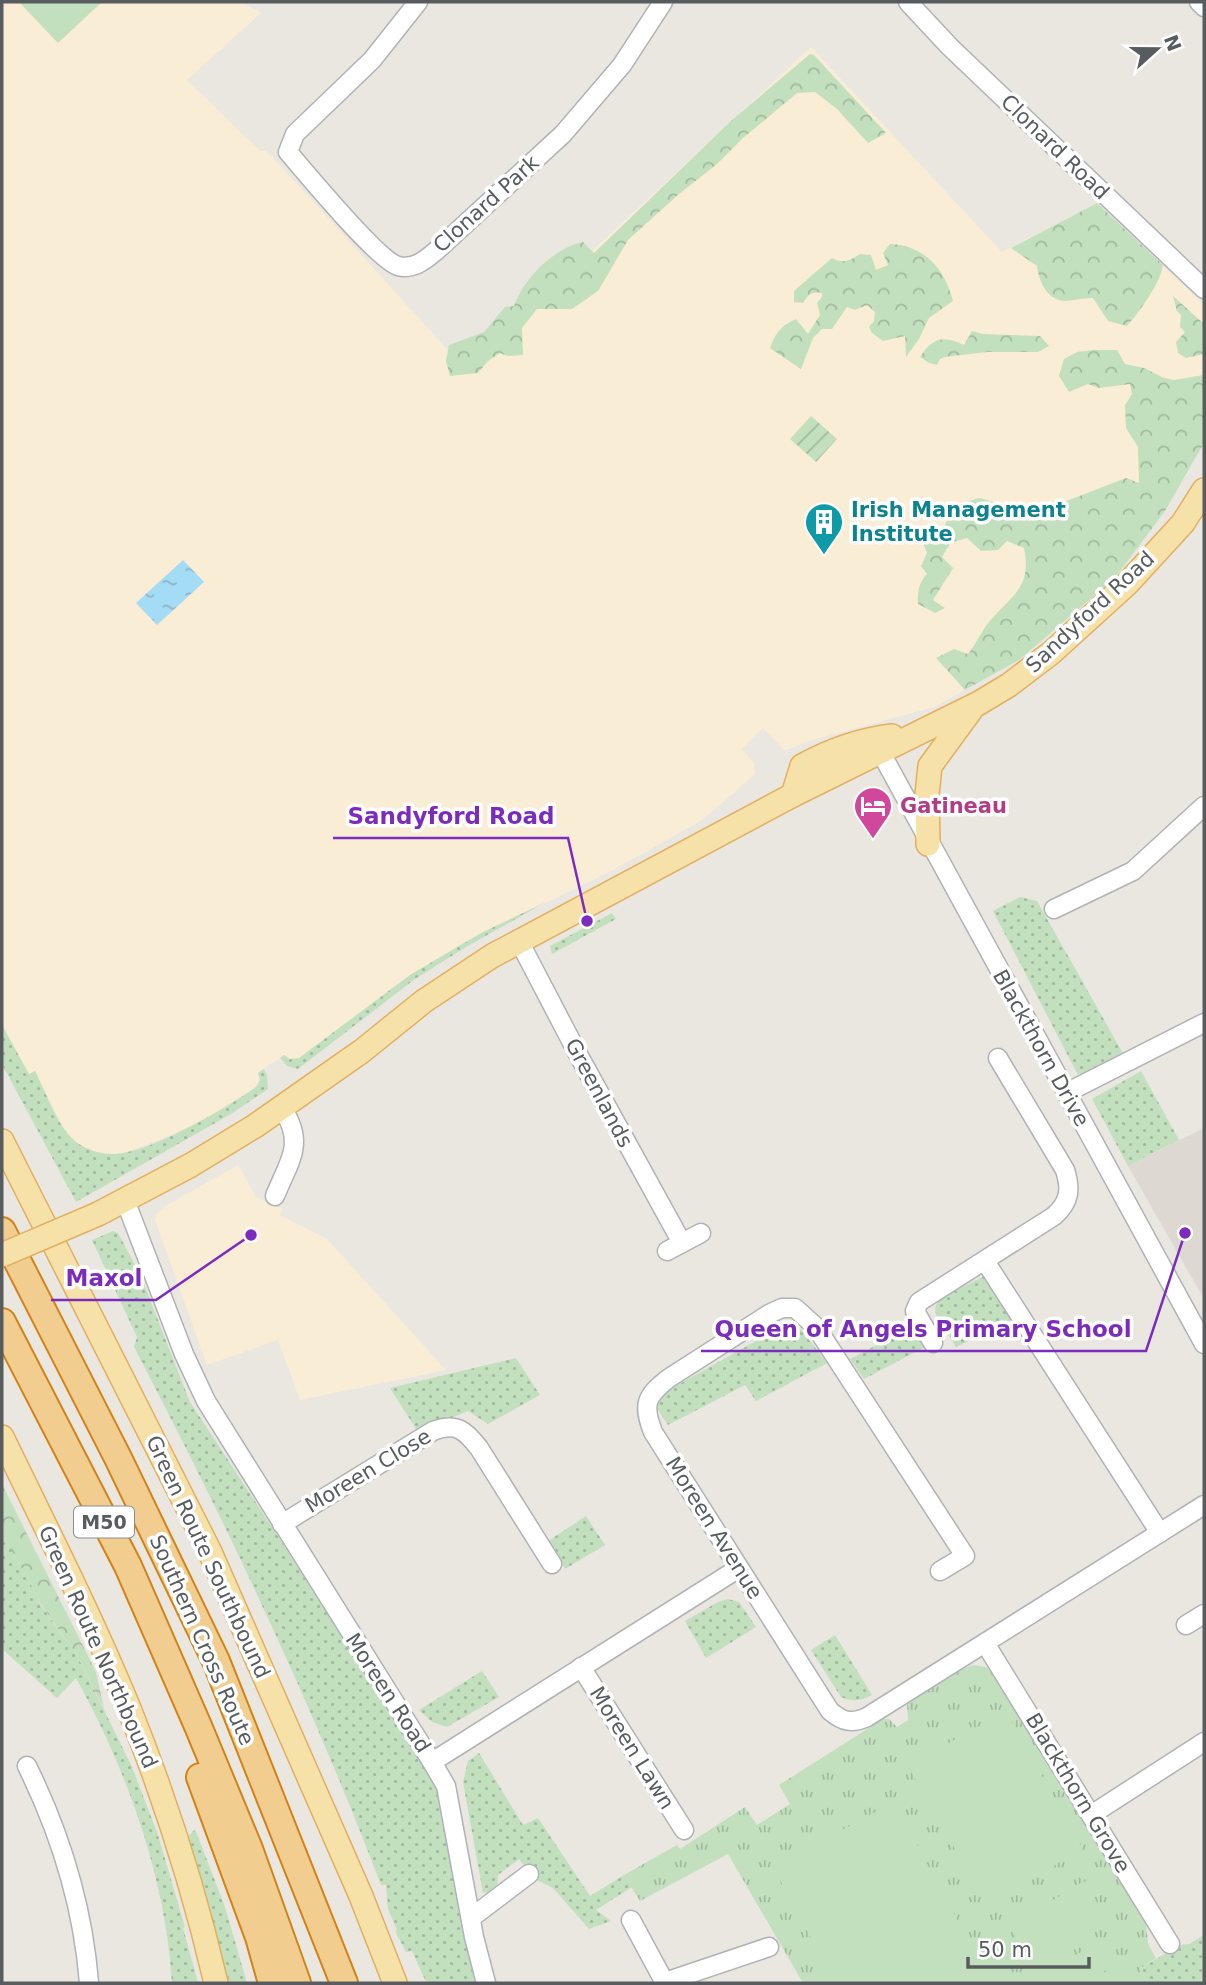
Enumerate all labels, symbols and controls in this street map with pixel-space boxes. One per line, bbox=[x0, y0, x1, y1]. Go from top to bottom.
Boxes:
north arrow bbox=[1122, 14, 1192, 84]
text: N bbox=[1160, 32, 1186, 54]
street label: Clonard Road bbox=[996, 90, 1114, 204]
street label: Clonard Park bbox=[428, 150, 544, 257]
place label: Irish Management Institute bbox=[851, 498, 1066, 546]
building icon: Irish Management Institute bbox=[803, 501, 845, 556]
street label: Sandyford Road bbox=[1021, 546, 1159, 678]
hotel icon: Gatineau bbox=[852, 785, 894, 840]
callout: Sandyford Road bbox=[333, 794, 568, 838]
place label: Gatineau bbox=[900, 794, 1007, 818]
text: Sandyford Road bbox=[347, 803, 555, 829]
street label: Blackthorn Drive bbox=[988, 965, 1094, 1131]
street label: Greenlands bbox=[560, 1034, 638, 1152]
callout: Maxol bbox=[51, 1256, 156, 1300]
text: Maxol bbox=[66, 1265, 142, 1291]
callout: Queen of Angels Primary School bbox=[701, 1307, 1146, 1351]
text: Queen of Angels Primary School bbox=[714, 1316, 1132, 1342]
street label: Moreen Close bbox=[301, 1424, 435, 1518]
street label: Green Route Southbound bbox=[141, 1432, 275, 1682]
street label: Moreen Avenue bbox=[661, 1453, 767, 1603]
road number: M50 bbox=[74, 1506, 134, 1538]
street label: Green Route Northbound bbox=[34, 1522, 162, 1772]
street label: Southern Cross Route bbox=[145, 1531, 259, 1749]
street label: Moreen Road bbox=[340, 1629, 436, 1757]
street label: Moreen Lawn bbox=[585, 1682, 679, 1814]
street label: Blackthorn Grove bbox=[1021, 1709, 1135, 1877]
scale bar bbox=[968, 1926, 1089, 1970]
text: 50 m bbox=[978, 1938, 1032, 1962]

